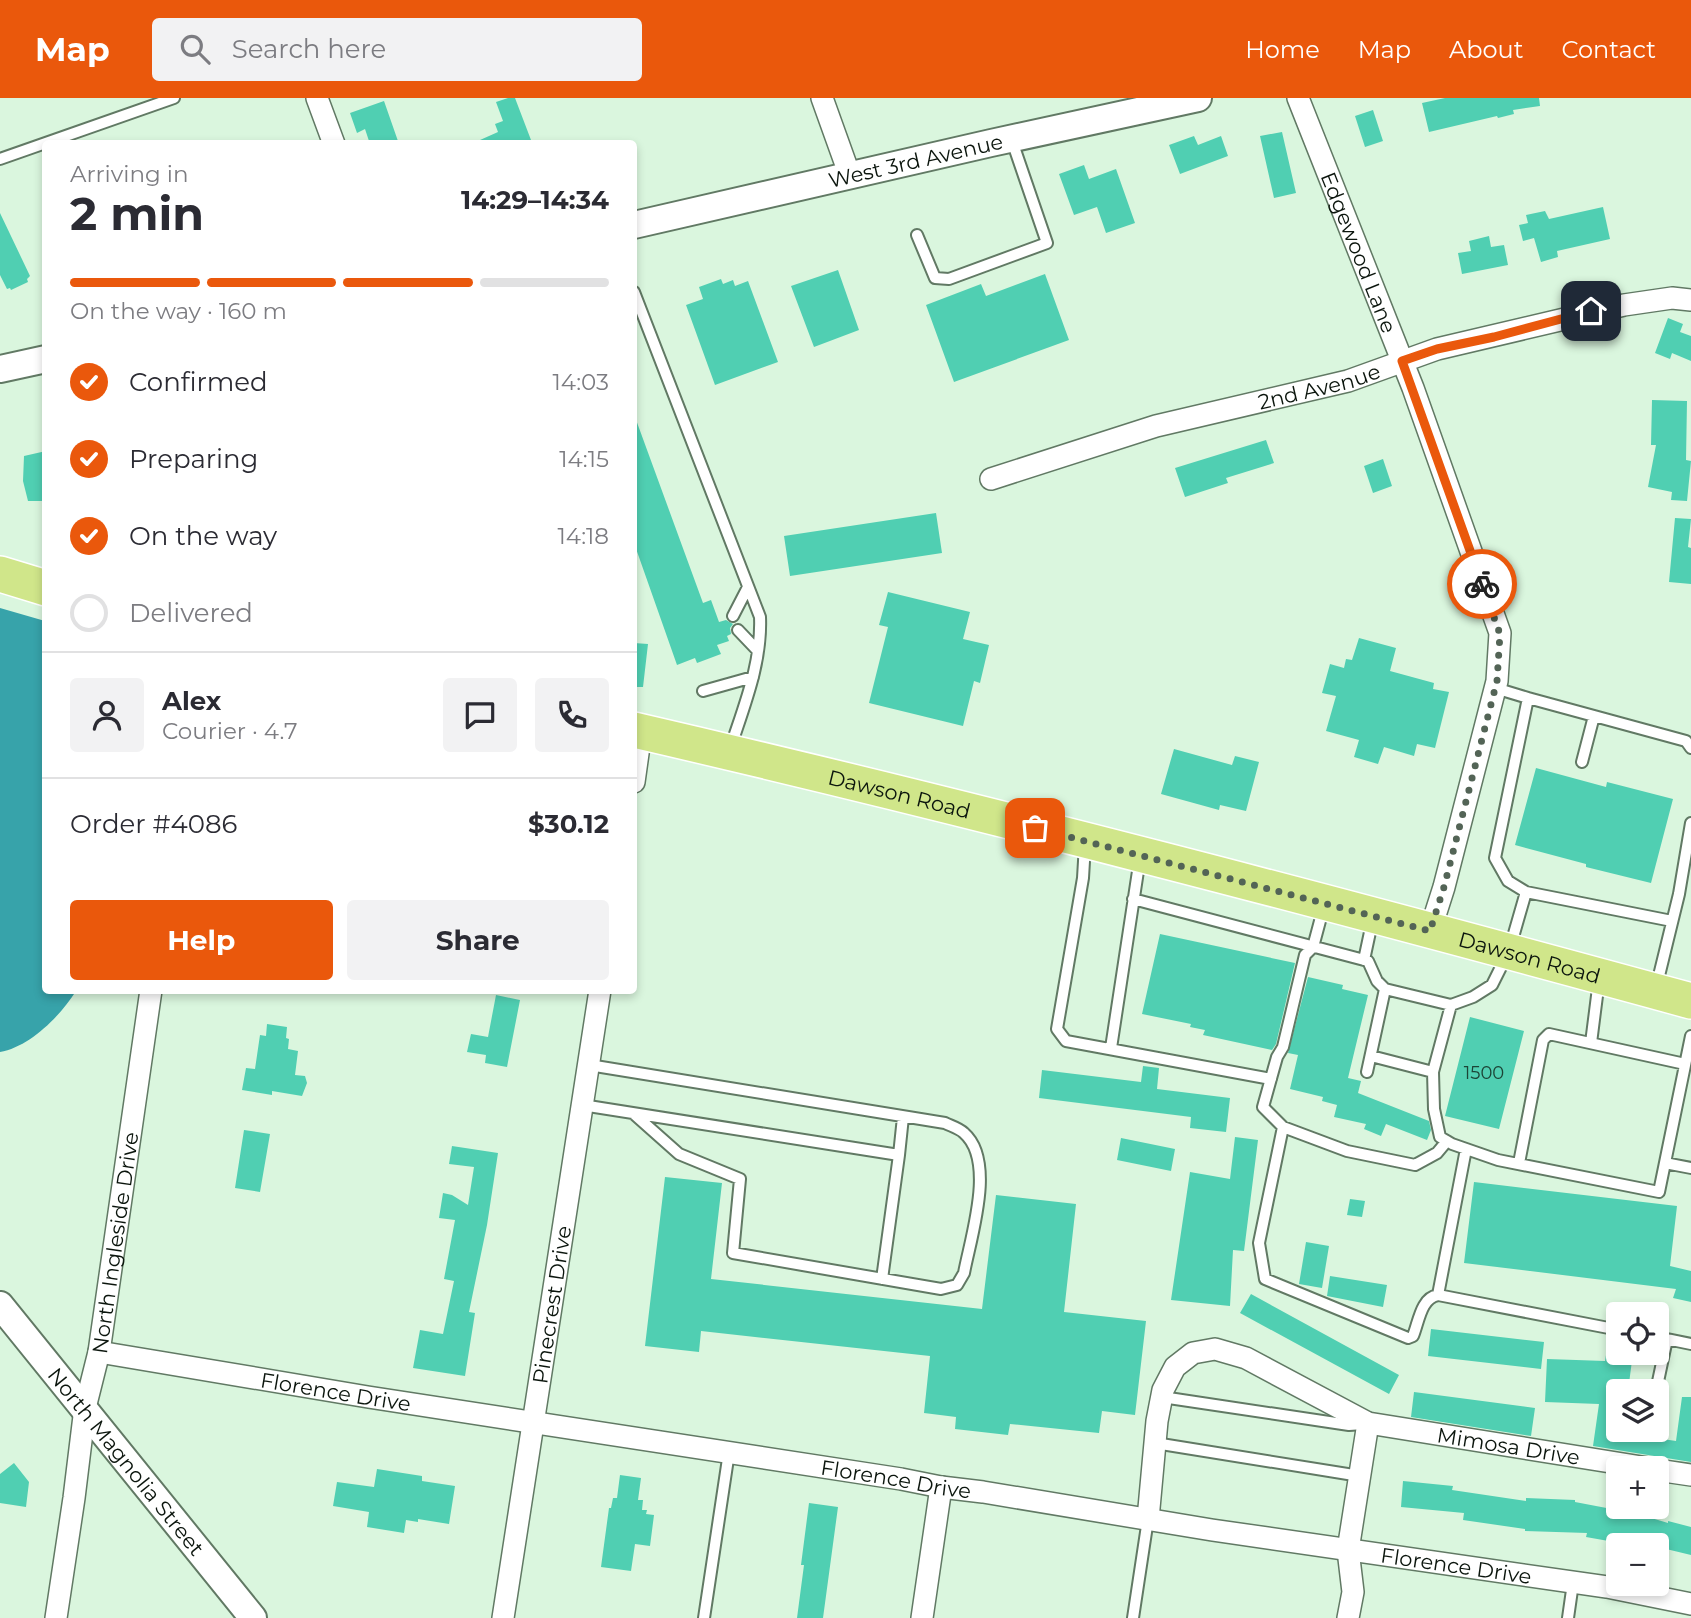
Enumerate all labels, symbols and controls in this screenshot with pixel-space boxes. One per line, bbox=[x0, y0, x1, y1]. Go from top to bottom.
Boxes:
search box bbox=[152, 18, 642, 81]
text: Map bbox=[35, 29, 110, 69]
icon: search bbox=[176, 30, 214, 68]
text: Search here bbox=[232, 33, 386, 65]
text: Home bbox=[1245, 35, 1320, 64]
text: Map bbox=[1358, 35, 1411, 64]
text: About bbox=[1449, 35, 1523, 64]
text: Contact bbox=[1561, 35, 1656, 64]
street label: West 3rd Avenue bbox=[826, 128, 1005, 192]
text: Arriving in bbox=[70, 160, 189, 188]
street label: Edgewood Lane bbox=[1316, 168, 1402, 336]
text: 14:29–14:34 bbox=[461, 184, 609, 216]
text: 2 min bbox=[70, 185, 204, 242]
pin bbox=[1561, 281, 1621, 341]
icon: home bbox=[1572, 292, 1610, 330]
text: On the way · 160 m bbox=[70, 297, 287, 325]
street label: 2nd Avenue bbox=[1255, 358, 1383, 414]
icon: check bbox=[70, 363, 108, 401]
text: Confirmed bbox=[129, 366, 268, 398]
text: 14:03 bbox=[553, 368, 609, 396]
icon: check bbox=[70, 440, 108, 478]
text: Preparing bbox=[129, 443, 258, 475]
text: 14:15 bbox=[559, 445, 609, 473]
icon: check bbox=[70, 517, 108, 555]
text: On the way bbox=[129, 520, 277, 552]
text: 14:18 bbox=[557, 522, 609, 550]
courier bbox=[1447, 549, 1517, 619]
icon: bike bbox=[1463, 565, 1501, 603]
text: Delivered bbox=[129, 597, 253, 629]
button: person bbox=[70, 678, 144, 752]
button: chat bbox=[443, 678, 517, 752]
button: phone bbox=[535, 678, 609, 752]
text: Alex bbox=[162, 685, 221, 717]
text: Courier · 4.7 bbox=[162, 717, 298, 745]
street label: Dawson Road bbox=[826, 764, 973, 823]
pin bbox=[1005, 798, 1065, 858]
text: Order #4086 bbox=[70, 808, 237, 840]
text: $30.12 bbox=[528, 808, 609, 840]
icon: bag bbox=[1016, 809, 1054, 847]
button: Help bbox=[70, 900, 333, 980]
button: Share bbox=[347, 900, 609, 980]
street label: Dawson Road bbox=[1456, 926, 1603, 988]
house number: 1500 bbox=[1464, 1062, 1504, 1084]
street label: North Ingleside Drive bbox=[86, 1130, 143, 1355]
street label: Pinecrest Drive bbox=[527, 1224, 576, 1386]
map controls bbox=[1606, 1302, 1669, 1596]
button: locate bbox=[1606, 1302, 1669, 1365]
street label: North Magnolia Street bbox=[43, 1362, 210, 1560]
street label: Florence Drive bbox=[259, 1367, 413, 1416]
button: layers bbox=[1606, 1379, 1669, 1442]
street label: Mimosa Drive bbox=[1435, 1422, 1582, 1469]
street label: Florence Drive bbox=[819, 1454, 972, 1503]
button: + bbox=[1606, 1456, 1669, 1519]
button: − bbox=[1606, 1533, 1669, 1596]
street label: Florence Drive bbox=[1379, 1542, 1533, 1588]

